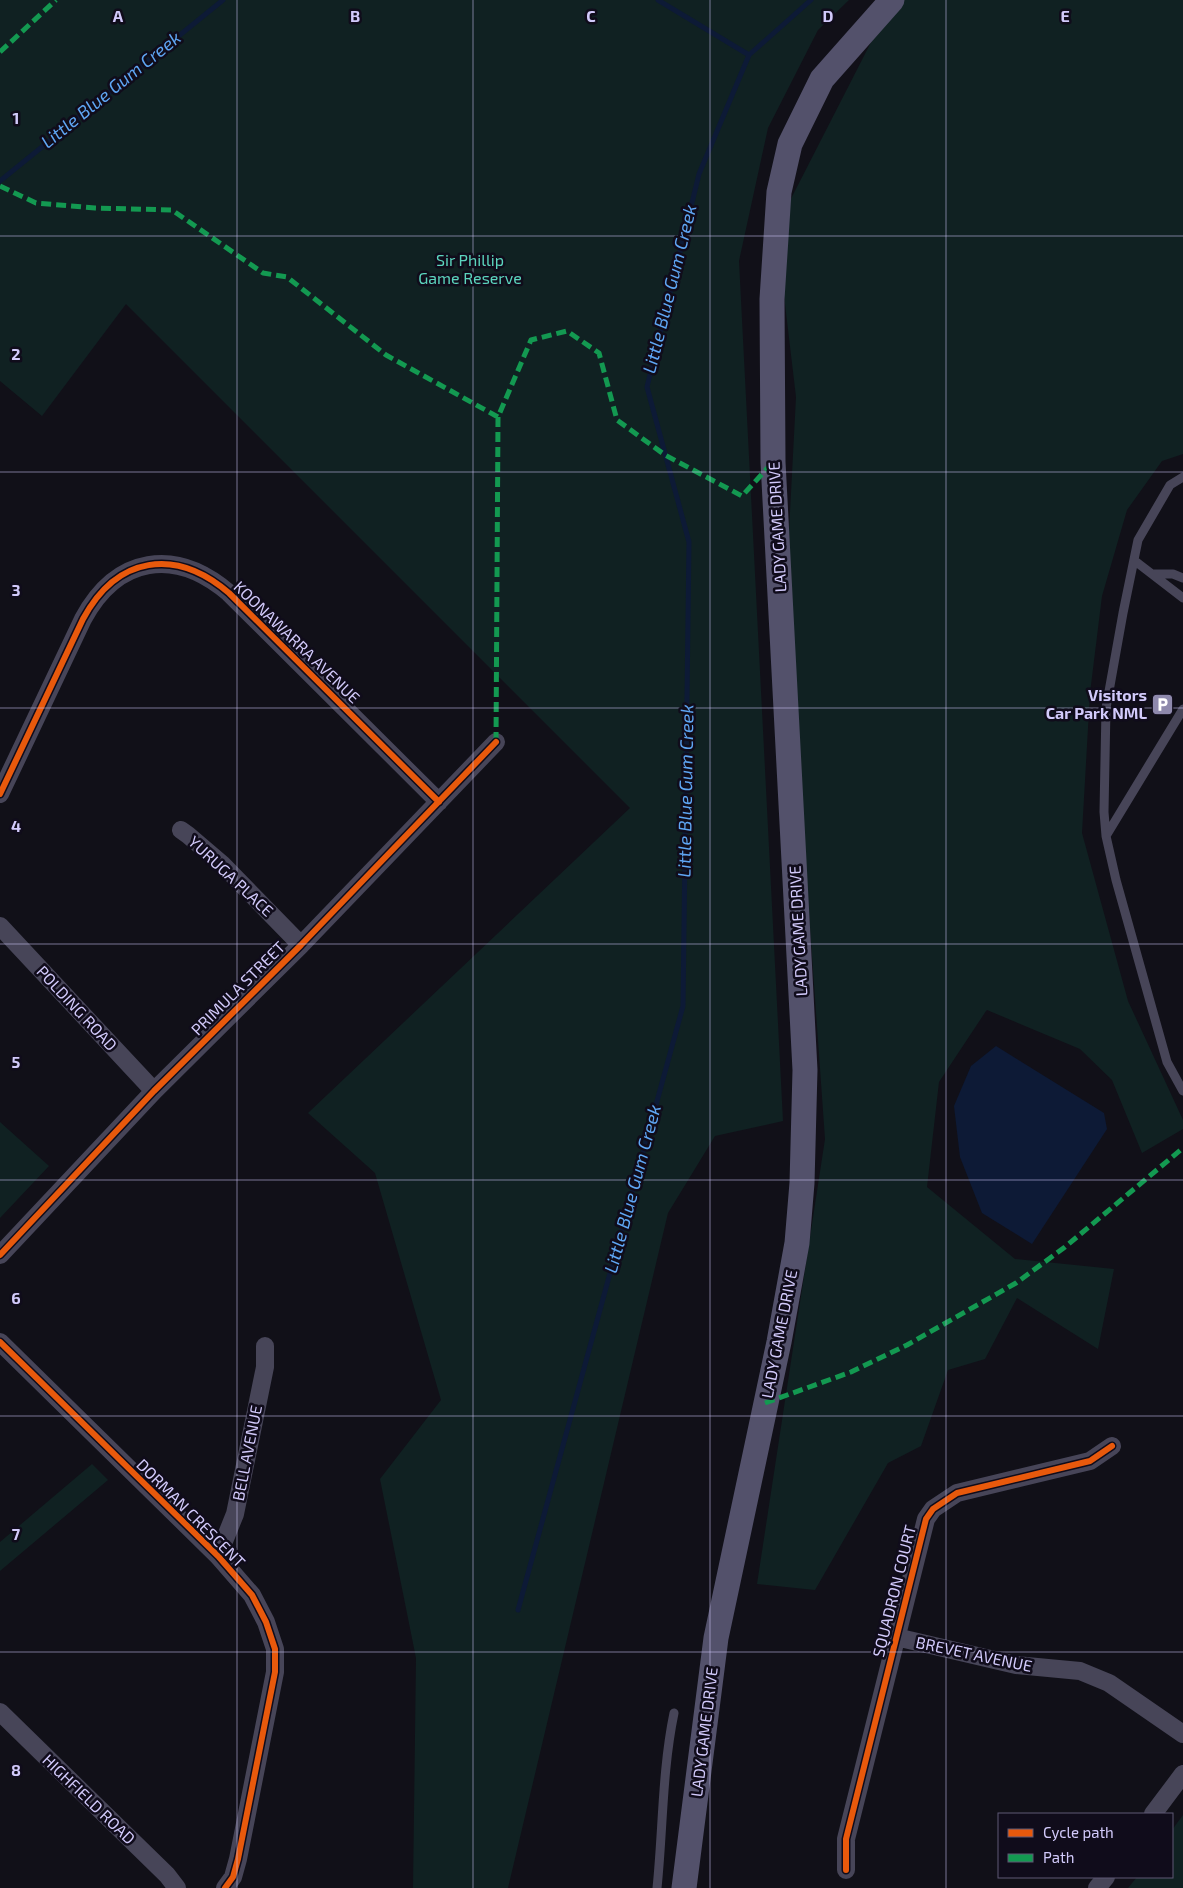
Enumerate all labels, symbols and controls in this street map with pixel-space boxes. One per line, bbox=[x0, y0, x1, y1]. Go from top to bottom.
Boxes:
text: A bbox=[113, 6, 124, 25]
text: B bbox=[350, 6, 360, 25]
text: C bbox=[586, 6, 596, 25]
text: D bbox=[823, 6, 834, 25]
text: E bbox=[1060, 6, 1070, 25]
water label: Little Blue Gum Creek bbox=[36, 26, 185, 152]
text: 1 bbox=[13, 108, 19, 127]
water label: Little Blue Gum Creek bbox=[637, 202, 701, 376]
park label: Sir Phillip Game Reserve bbox=[418, 250, 522, 287]
text: 2 bbox=[11, 344, 21, 363]
street label: LADY GAME DRIVE bbox=[764, 461, 789, 593]
street label: KOONAWARRA AVENUE bbox=[230, 577, 364, 707]
text: 3 bbox=[11, 580, 21, 599]
place label: Visitors Car Park NML bbox=[1046, 685, 1147, 722]
parking icon: Visitors Car Park NML bbox=[1151, 692, 1175, 716]
water label: Little Blue Gum Creek bbox=[672, 704, 698, 878]
text: 4 bbox=[11, 816, 21, 835]
street label: YURUGA PLACE bbox=[185, 831, 278, 920]
street label: LADY GAME DRIVE bbox=[785, 865, 810, 997]
street label: PRIMULA STREET bbox=[187, 937, 289, 1039]
street label: POLDING ROAD bbox=[33, 961, 122, 1054]
text: 5 bbox=[12, 1052, 21, 1071]
water label: Little Blue Gum Creek bbox=[599, 1102, 665, 1275]
street label: LADY GAME DRIVE bbox=[757, 1268, 800, 1400]
text: 6 bbox=[11, 1288, 21, 1307]
street label: BELL AVENUE bbox=[228, 1403, 265, 1502]
street label: DORMAN CRESCENT bbox=[133, 1454, 250, 1571]
street label: SQUADRON COURT bbox=[868, 1523, 920, 1659]
text: 7 bbox=[12, 1524, 21, 1543]
street label: BREVET AVENUE bbox=[914, 1632, 1034, 1675]
street label: LADY GAME DRIVE bbox=[686, 1666, 721, 1798]
street label: HIGHFIELD ROAD bbox=[39, 1750, 139, 1847]
text: 8 bbox=[11, 1760, 21, 1779]
legend bbox=[998, 1813, 1173, 1878]
text: Cycle path bbox=[1043, 1823, 1114, 1841]
text: Path bbox=[1043, 1848, 1074, 1866]

